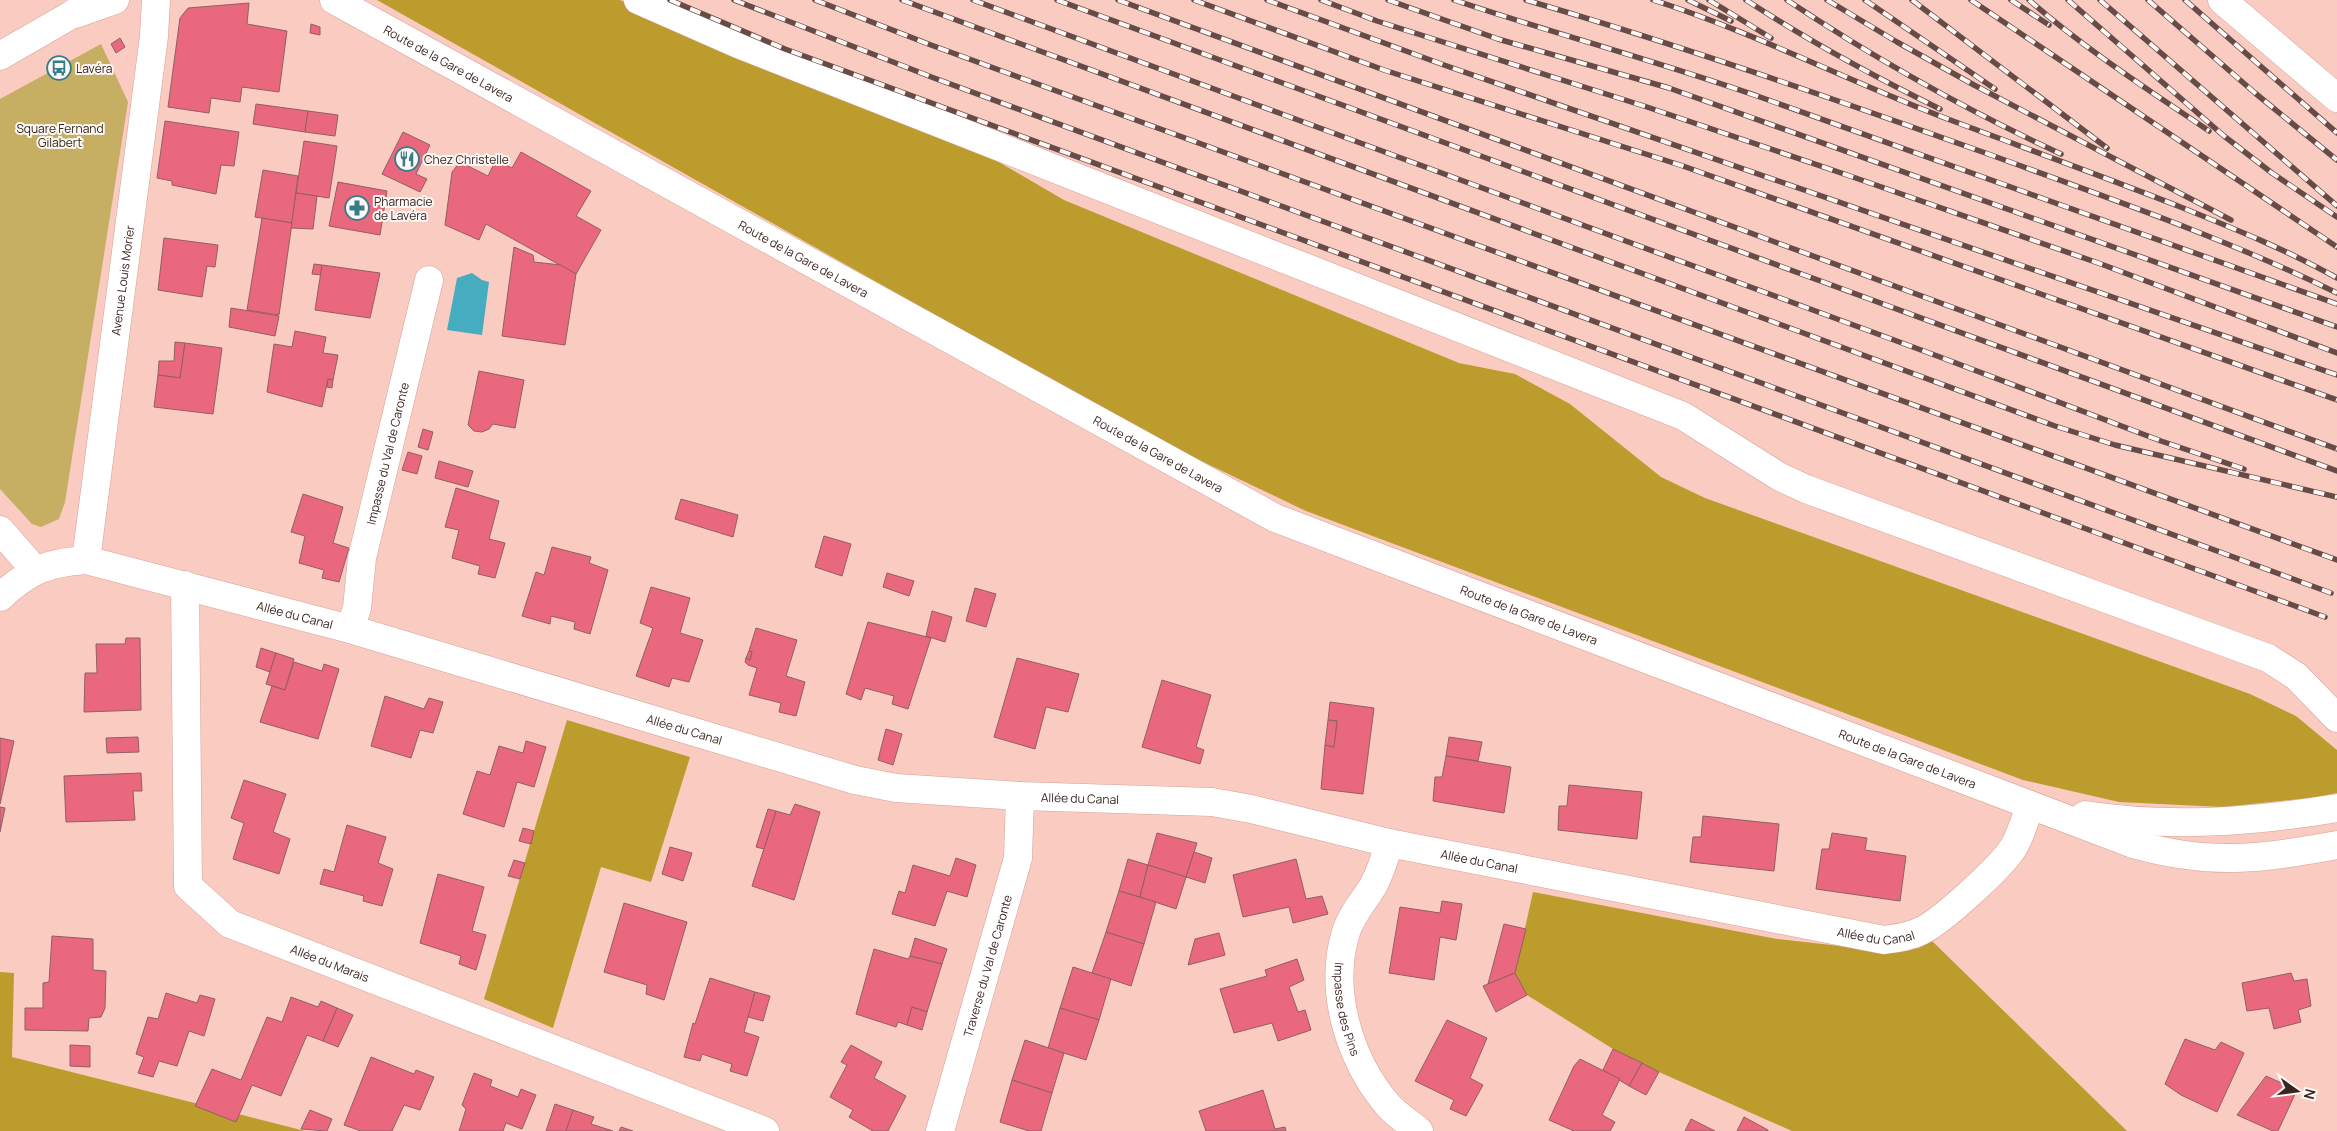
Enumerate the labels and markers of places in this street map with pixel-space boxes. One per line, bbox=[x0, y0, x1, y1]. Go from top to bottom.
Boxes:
bus stop icon: Lavéra bbox=[46, 55, 72, 81]
place label: Lavéra bbox=[76, 60, 112, 77]
restaurant icon: Chez Christelle bbox=[394, 146, 420, 172]
place label: Chez Christelle bbox=[424, 151, 509, 168]
place label: Pharmacie de Lavéra bbox=[374, 193, 433, 224]
pharmacy icon: Pharmacie de Lavéra bbox=[344, 195, 370, 221]

